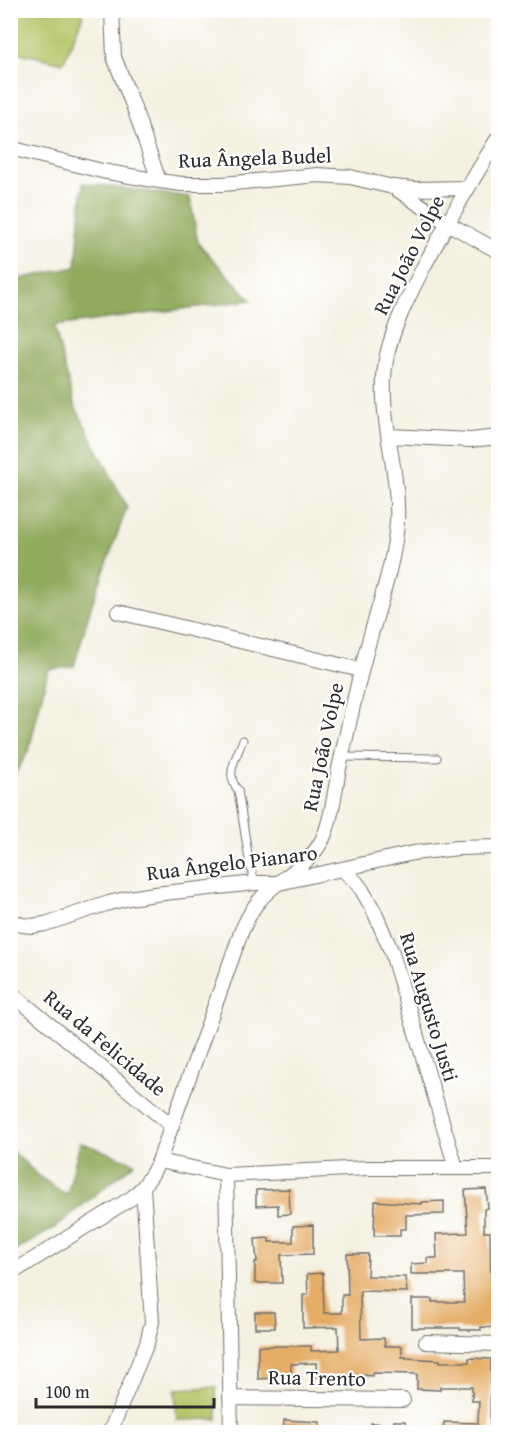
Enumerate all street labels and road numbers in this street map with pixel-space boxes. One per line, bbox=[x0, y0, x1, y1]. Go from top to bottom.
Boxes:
street label: Rua Ângela Budel bbox=[178, 139, 332, 176]
street label: Rua João Volpe bbox=[365, 189, 452, 320]
street label: Rua João Volpe bbox=[294, 680, 351, 814]
street label: Rua Ângelo Pianaro bbox=[145, 837, 319, 888]
street label: Rua Augusto Justi bbox=[392, 928, 467, 1085]
street label: Rua da Felicidade bbox=[37, 982, 174, 1104]
street label: Rua Trento bbox=[268, 1361, 366, 1394]

